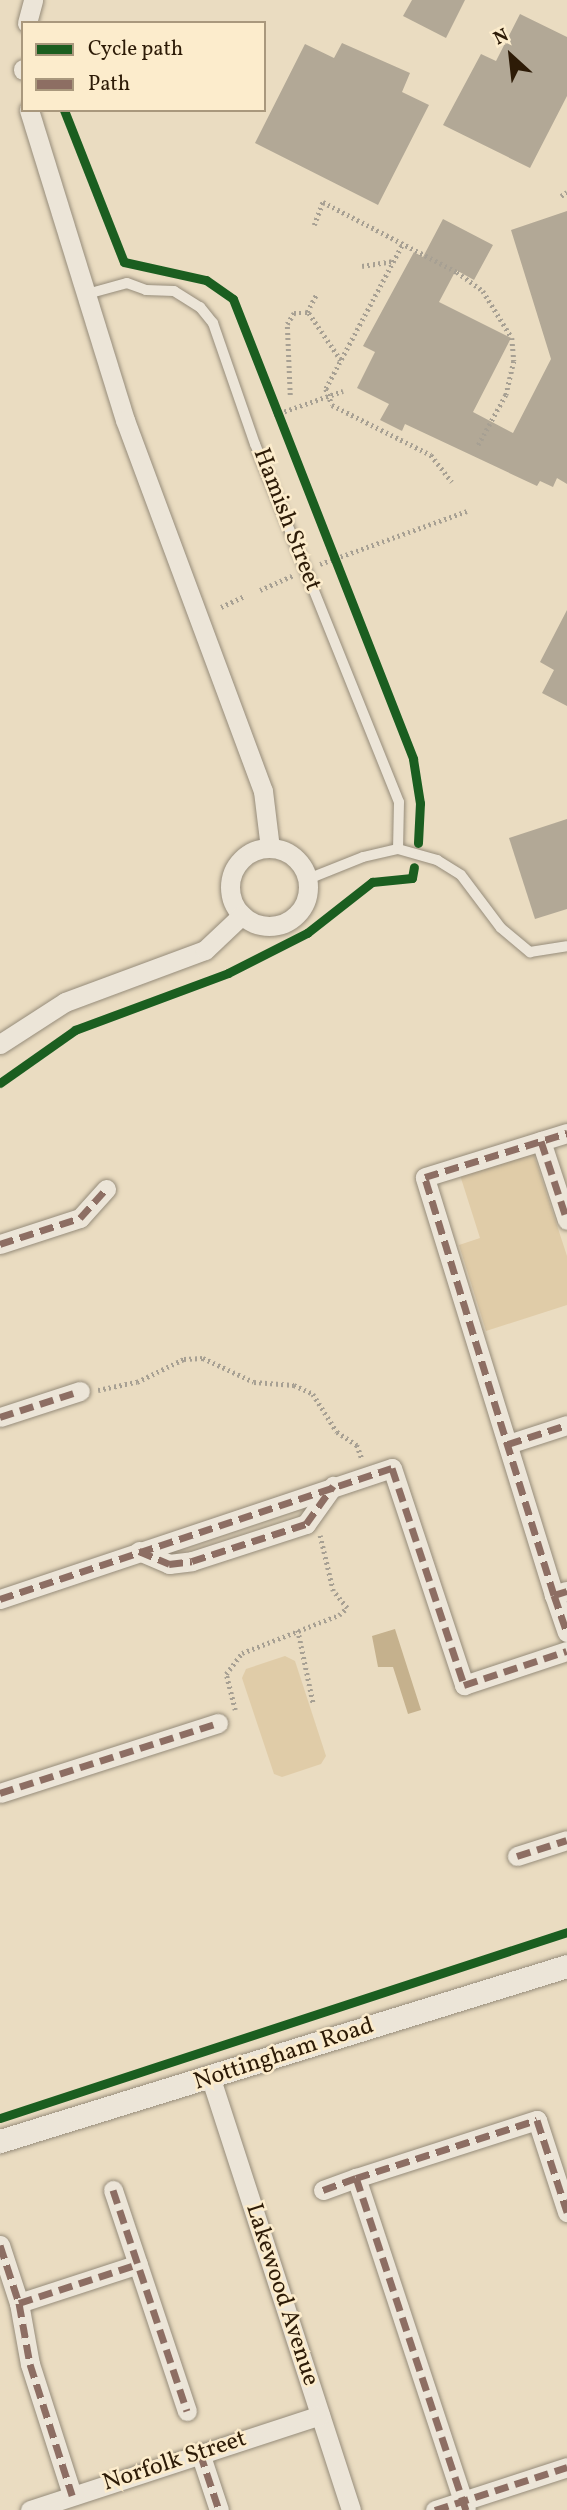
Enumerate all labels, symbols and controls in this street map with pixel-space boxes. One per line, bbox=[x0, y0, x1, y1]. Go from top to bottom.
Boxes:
legend bbox=[21, 21, 266, 112]
north arrow bbox=[476, 21, 546, 91]
text: N bbox=[489, 23, 514, 52]
text: Cycle path bbox=[88, 35, 183, 64]
text: Path bbox=[88, 70, 130, 99]
street label: Hamish Street bbox=[246, 444, 326, 596]
street label: Nottingham Road bbox=[190, 2012, 378, 2098]
street label: Lakewood Avenue bbox=[238, 2200, 324, 2390]
street label: Norfolk Street bbox=[100, 2425, 250, 2499]

